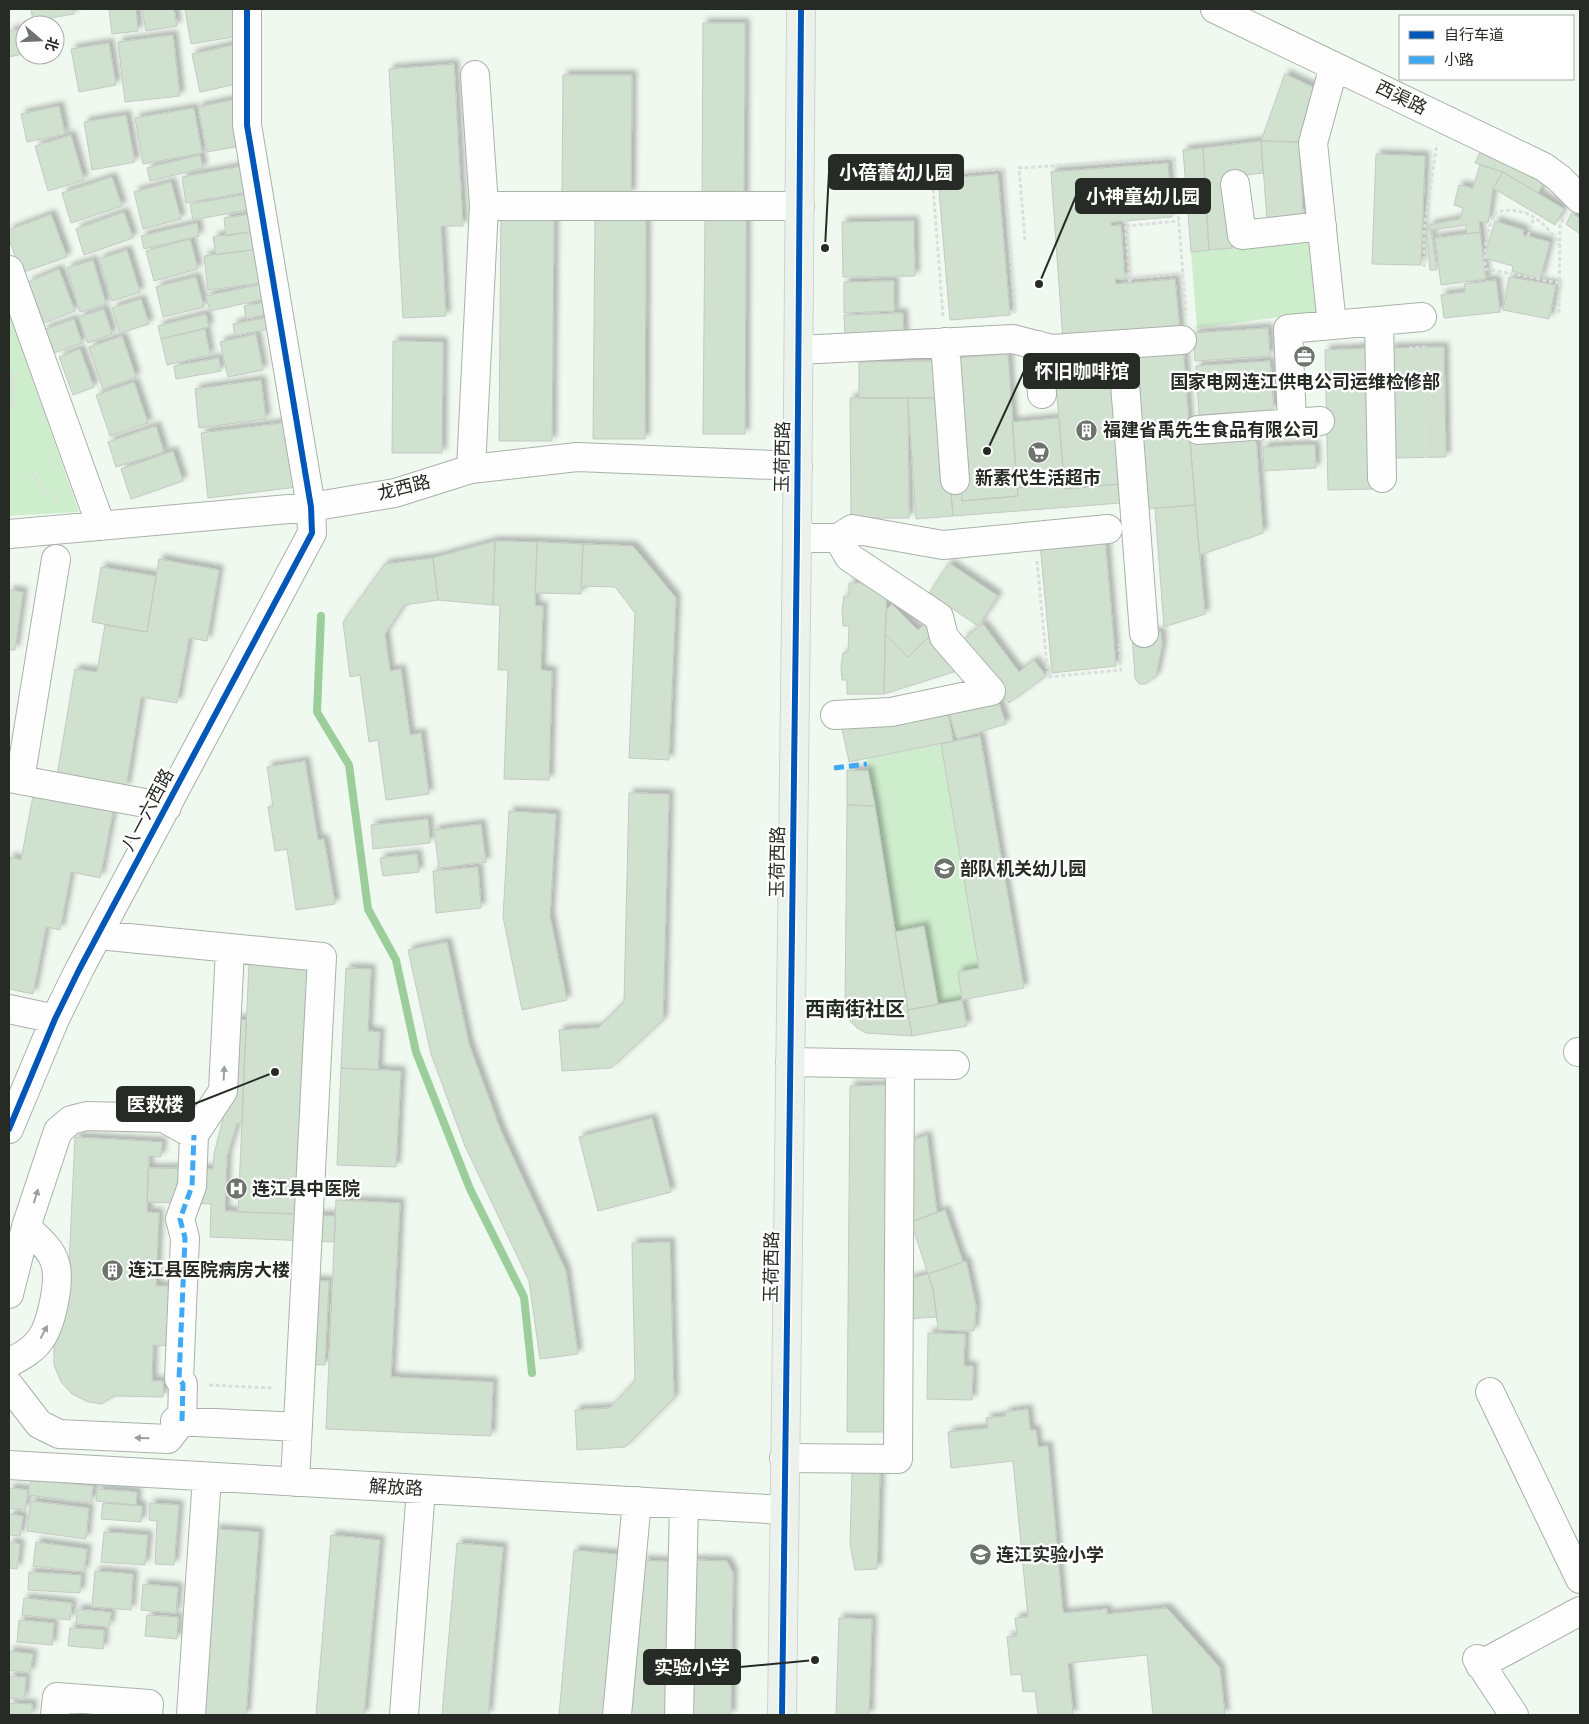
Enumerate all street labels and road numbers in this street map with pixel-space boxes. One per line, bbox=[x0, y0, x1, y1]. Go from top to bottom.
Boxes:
street label: 西渠路 bbox=[1371, 75, 1431, 121]
street label: 玉荷西路 bbox=[770, 421, 796, 493]
street label: 龙西路 bbox=[375, 469, 433, 507]
street label: 八一六西路 bbox=[116, 764, 180, 856]
street label: 玉荷西路 bbox=[765, 826, 791, 898]
street label: 玉荷西路 bbox=[759, 1231, 785, 1303]
street label: 解放路 bbox=[368, 1474, 424, 1502]

